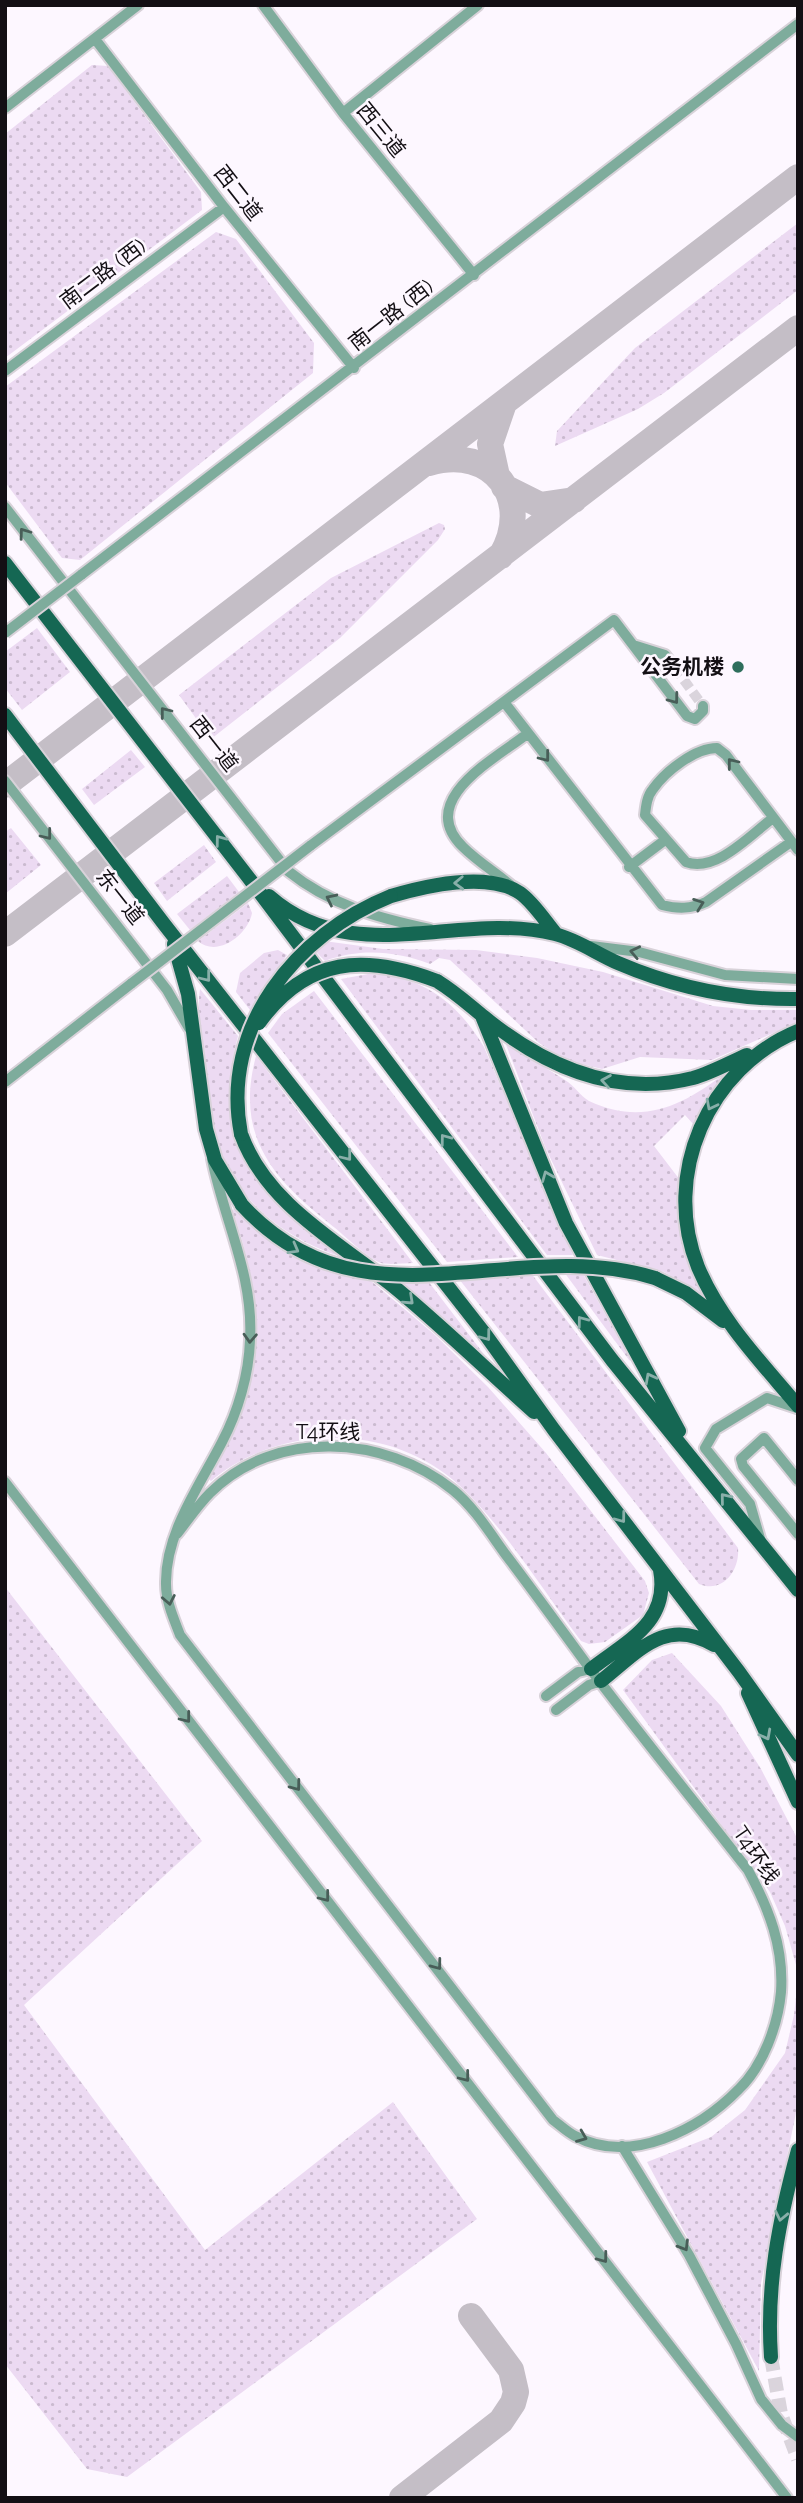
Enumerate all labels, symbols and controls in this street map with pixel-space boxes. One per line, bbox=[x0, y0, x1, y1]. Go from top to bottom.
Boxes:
street label: 西三道 bbox=[352, 97, 411, 162]
street label: 西二道 bbox=[209, 160, 268, 225]
street label: 南二路 (西) bbox=[55, 233, 150, 314]
street label: 南一路 (西) bbox=[343, 274, 438, 355]
one-way arrow bbox=[20, 528, 33, 541]
place label: 公务机楼 bbox=[640, 654, 724, 679]
marker: 公务机楼 bbox=[730, 659, 746, 675]
one-way arrow bbox=[666, 691, 678, 704]
one-way arrow bbox=[160, 708, 173, 720]
street label: 西一道 bbox=[185, 711, 244, 776]
one-way arrow bbox=[536, 749, 549, 761]
one-way arrow bbox=[728, 759, 741, 771]
one-way arrow bbox=[39, 828, 52, 840]
one-way arrow bbox=[215, 836, 228, 848]
street label: 东一道 bbox=[91, 864, 150, 929]
one-way arrow bbox=[454, 876, 465, 891]
one-way arrow bbox=[326, 893, 338, 907]
one-way arrow bbox=[692, 898, 705, 912]
one-way arrow bbox=[629, 946, 641, 960]
one-way arrow bbox=[197, 970, 210, 982]
one-way arrow bbox=[600, 1074, 612, 1089]
one-way arrow bbox=[706, 1098, 720, 1111]
one-way arrow bbox=[441, 1134, 454, 1147]
one-way arrow bbox=[338, 1148, 351, 1161]
one-way arrow bbox=[541, 1171, 555, 1183]
one-way arrow bbox=[287, 1241, 299, 1254]
one-way arrow bbox=[401, 1292, 414, 1304]
one-way arrow bbox=[578, 1316, 591, 1329]
one-way arrow bbox=[478, 1328, 490, 1341]
one-way arrow bbox=[242, 1333, 257, 1344]
one-way arrow bbox=[645, 1373, 659, 1385]
street label: T4环线 bbox=[296, 1419, 360, 1444]
one-way arrow bbox=[721, 1493, 733, 1506]
one-way arrow bbox=[613, 1511, 626, 1523]
one-way arrow bbox=[160, 1594, 175, 1606]
one-way arrow bbox=[177, 1710, 190, 1723]
one-way arrow bbox=[758, 1728, 772, 1740]
one-way arrow bbox=[288, 1779, 301, 1791]
street label: T4环线 bbox=[728, 1821, 785, 1888]
one-way arrow bbox=[317, 1890, 330, 1902]
one-way arrow bbox=[428, 1957, 441, 1970]
one-way arrow bbox=[457, 2069, 470, 2082]
one-way arrow bbox=[575, 2129, 587, 2143]
one-way arrow bbox=[774, 2210, 789, 2222]
one-way arrow bbox=[675, 2239, 688, 2252]
one-way arrow bbox=[595, 2250, 608, 2262]

